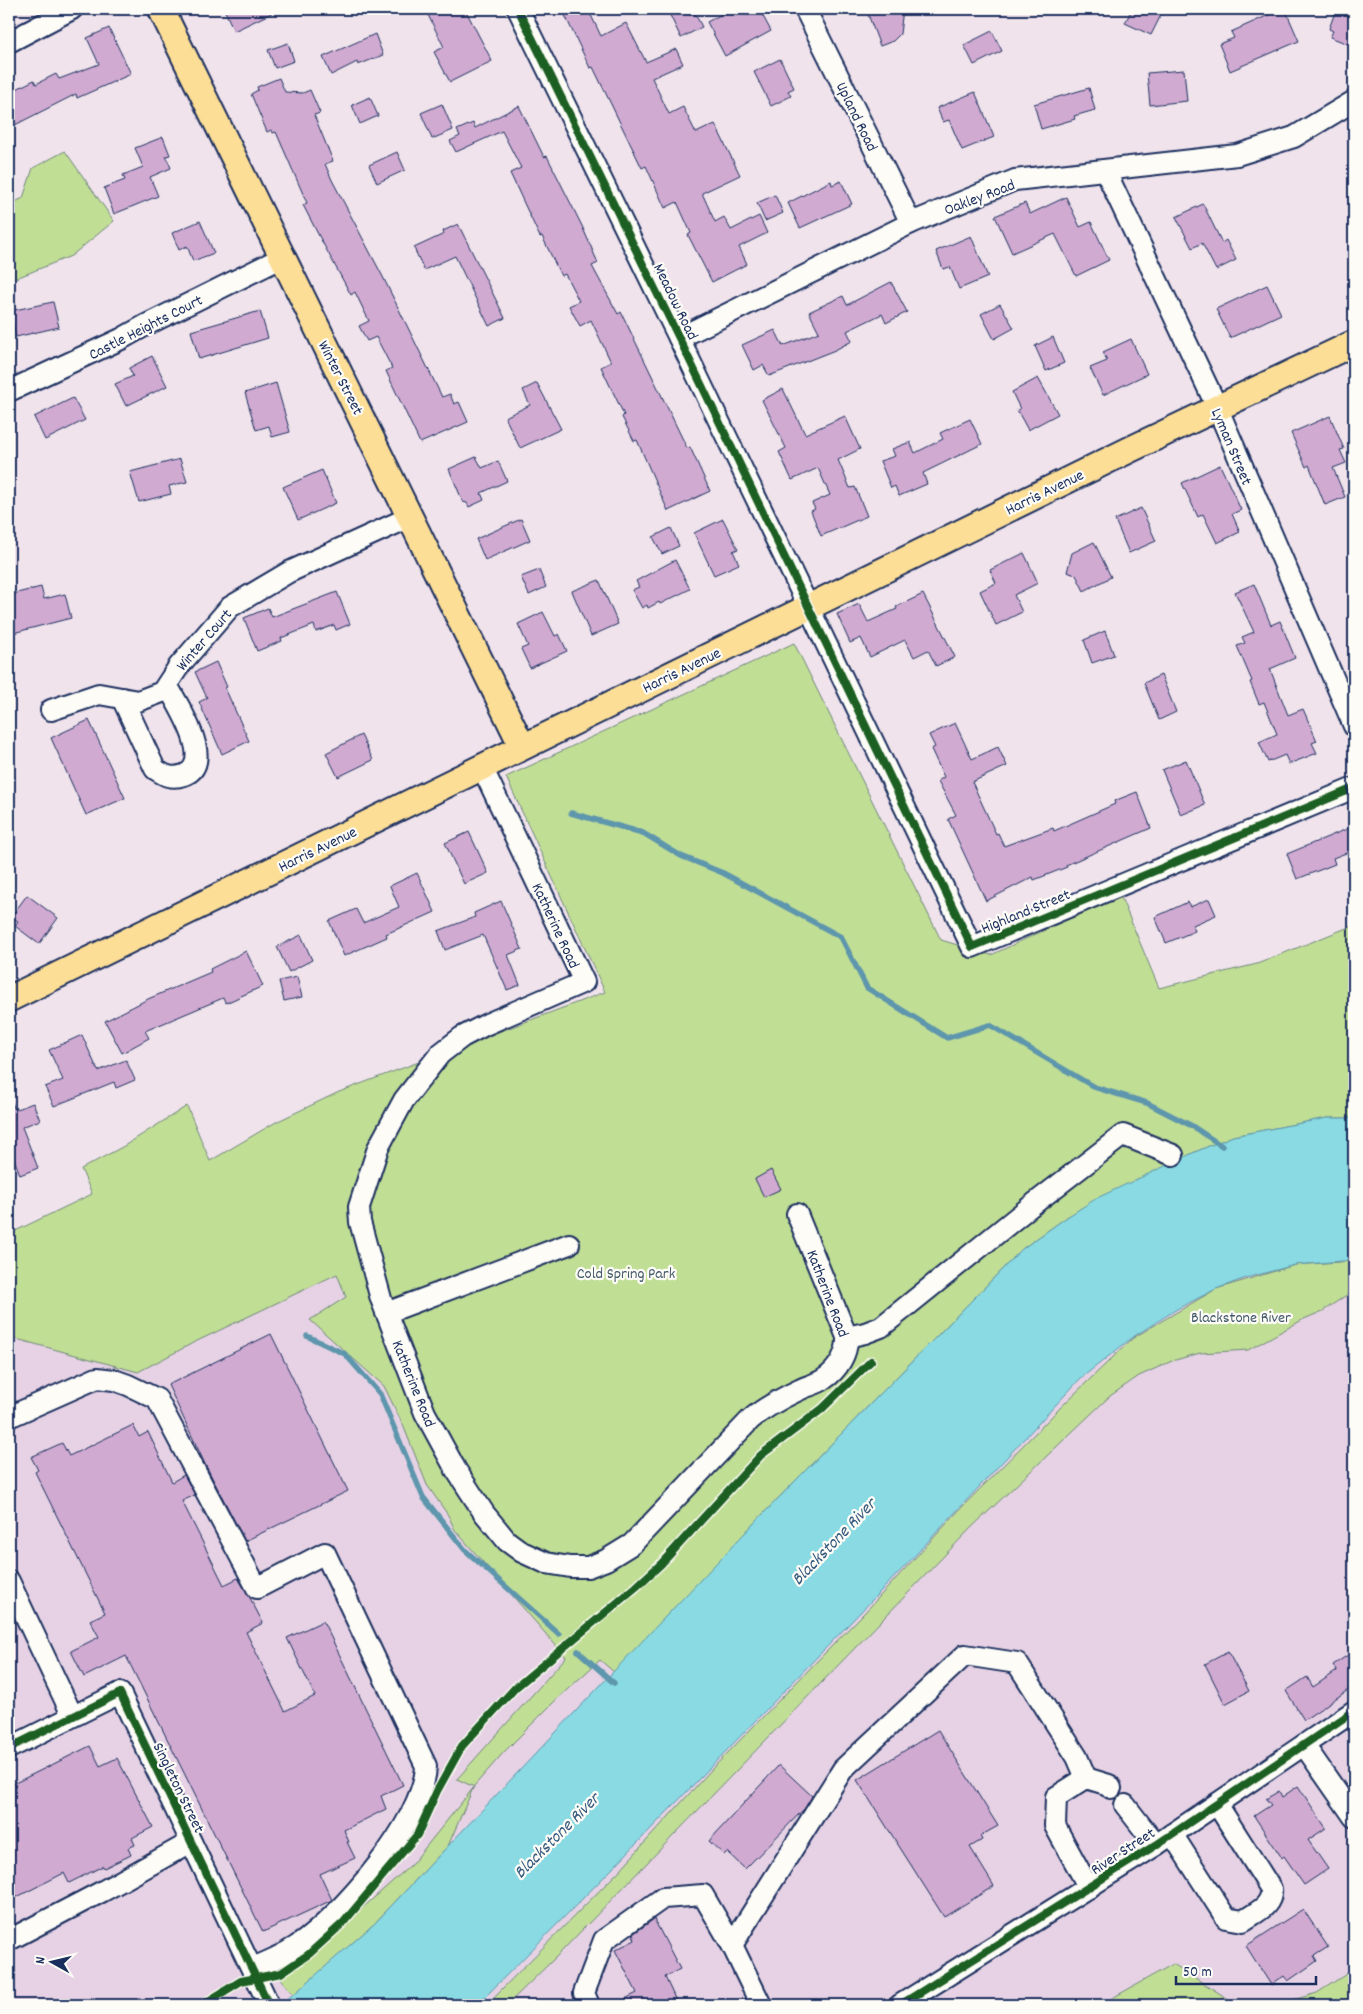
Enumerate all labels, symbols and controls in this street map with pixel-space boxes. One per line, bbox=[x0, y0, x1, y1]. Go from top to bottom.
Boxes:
street label: Upland Road bbox=[829, 78, 883, 156]
street label: Oakley Road bbox=[941, 174, 1019, 222]
street label: Meadow Road bbox=[646, 260, 703, 344]
street label: Castle Heights Court bbox=[85, 290, 207, 367]
street label: Winter Street bbox=[311, 337, 368, 419]
street label: Lyman Street bbox=[1204, 405, 1257, 489]
street label: Harris Avenue bbox=[1002, 464, 1088, 522]
street label: Winter Court bbox=[171, 604, 238, 677]
street label: Harris Avenue bbox=[639, 642, 725, 700]
street label: Harris Avenue bbox=[275, 821, 361, 879]
street label: Katherine Road bbox=[525, 879, 585, 973]
street label: Highland Street bbox=[978, 884, 1074, 941]
street label: Katherine Road bbox=[799, 1247, 854, 1341]
park label: Cold Spring Park bbox=[577, 1263, 675, 1286]
park label: Blackstone River bbox=[1191, 1307, 1291, 1330]
street label: Katherine Road bbox=[385, 1337, 441, 1431]
water label: Blackstone River bbox=[787, 1492, 885, 1592]
street label: Singleton Street bbox=[146, 1739, 210, 1837]
water label: Blackstone River bbox=[509, 1786, 608, 1885]
street label: River Street bbox=[1087, 1823, 1160, 1882]
north arrow bbox=[28, 1936, 78, 1986]
scale bar bbox=[1176, 1954, 1316, 1986]
text: N bbox=[31, 1956, 52, 1965]
text: 50 m bbox=[1183, 1962, 1212, 1984]

